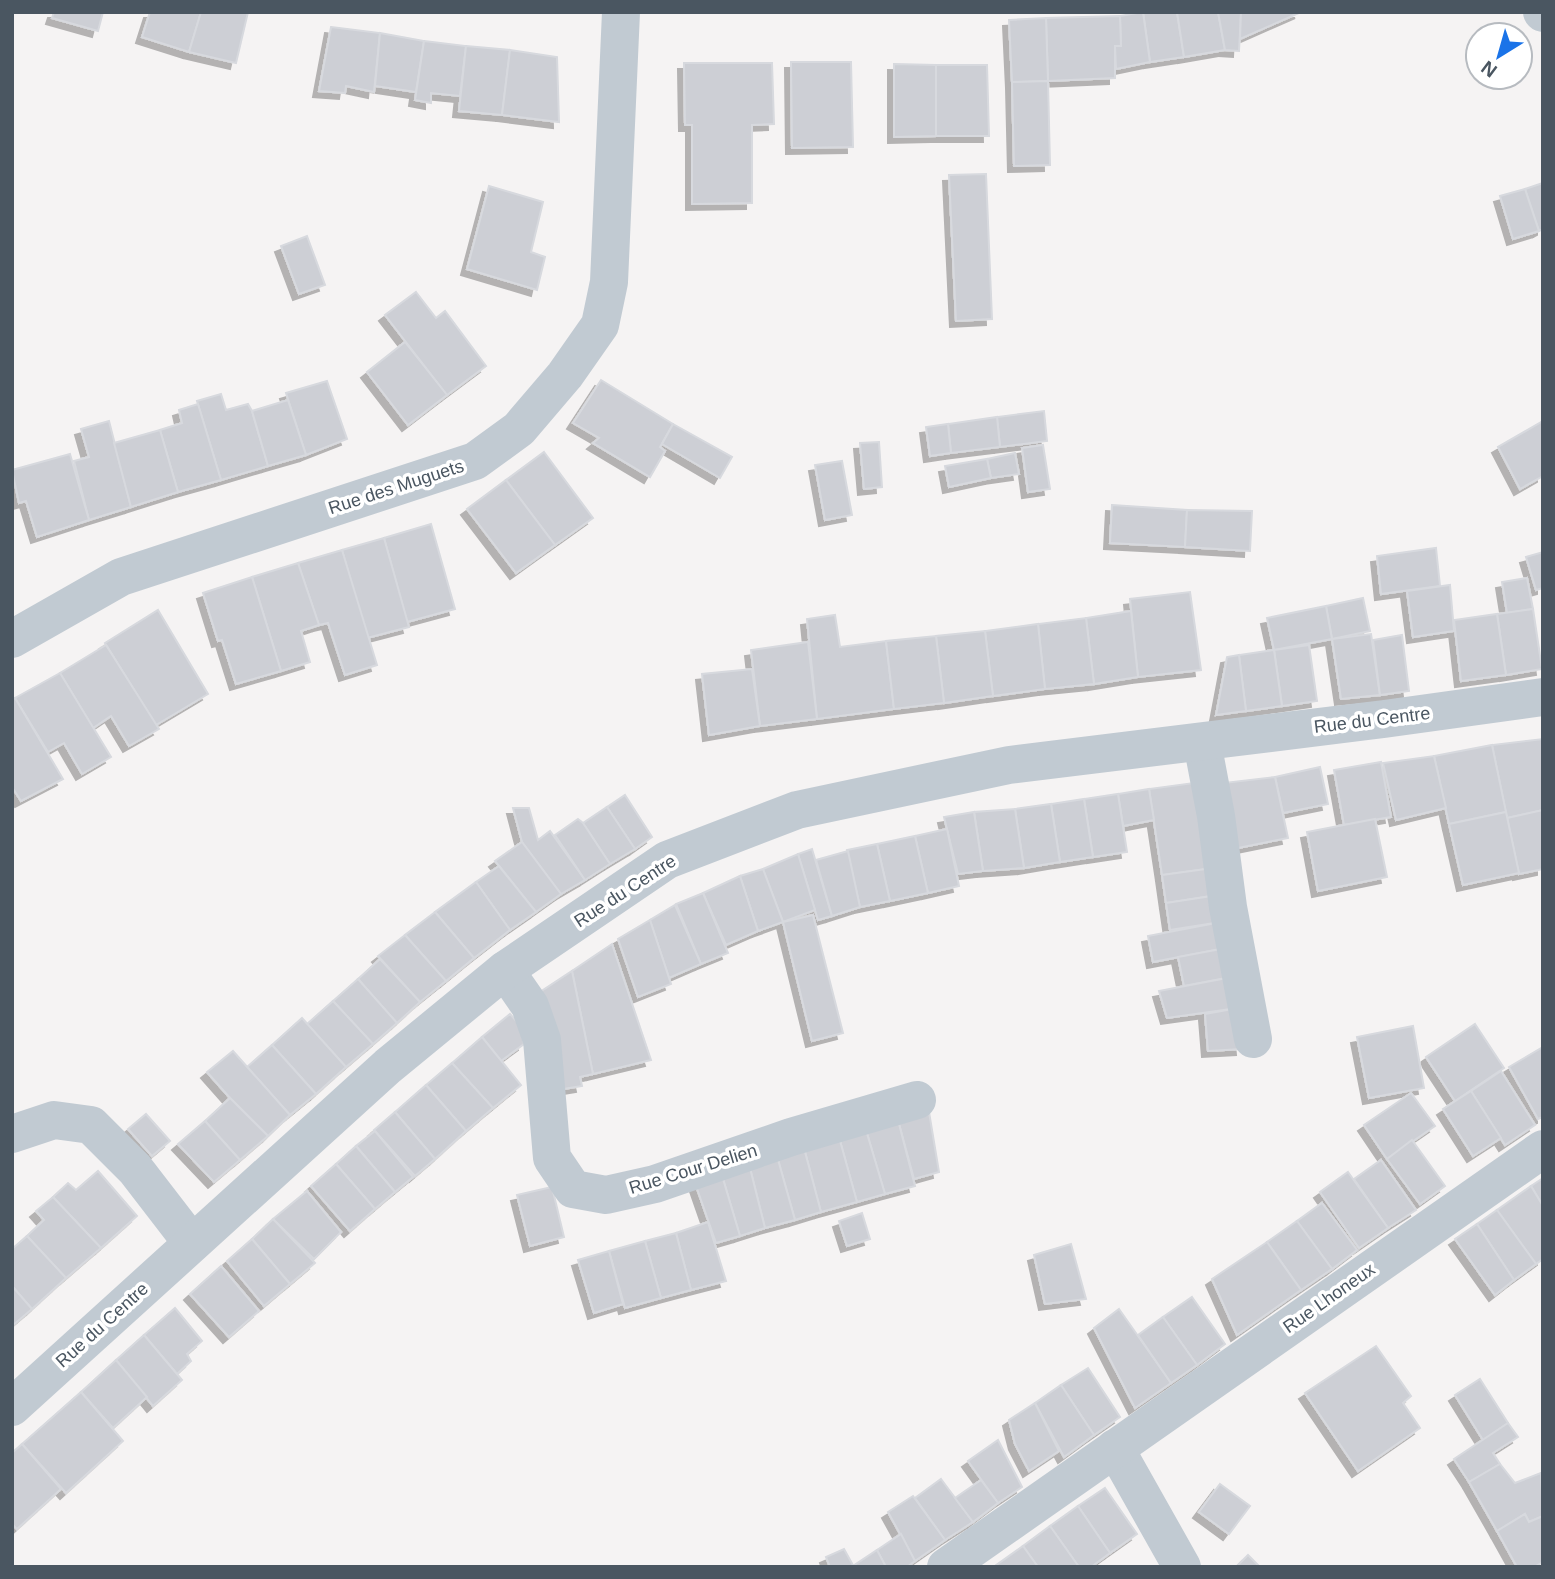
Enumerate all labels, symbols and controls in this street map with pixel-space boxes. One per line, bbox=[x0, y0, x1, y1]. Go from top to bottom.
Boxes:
north arrow bbox=[1464, 21, 1534, 91]
text: N bbox=[1477, 57, 1501, 82]
street label: Rue des Muguets bbox=[326, 456, 466, 518]
street label: Rue du Centre bbox=[1313, 703, 1431, 737]
street label: Rue du Centre bbox=[570, 851, 680, 931]
street label: Rue Cour Delien bbox=[626, 1140, 760, 1198]
street label: Rue Lhoneux bbox=[1279, 1259, 1379, 1337]
street label: Rue du Centre bbox=[52, 1278, 152, 1372]

